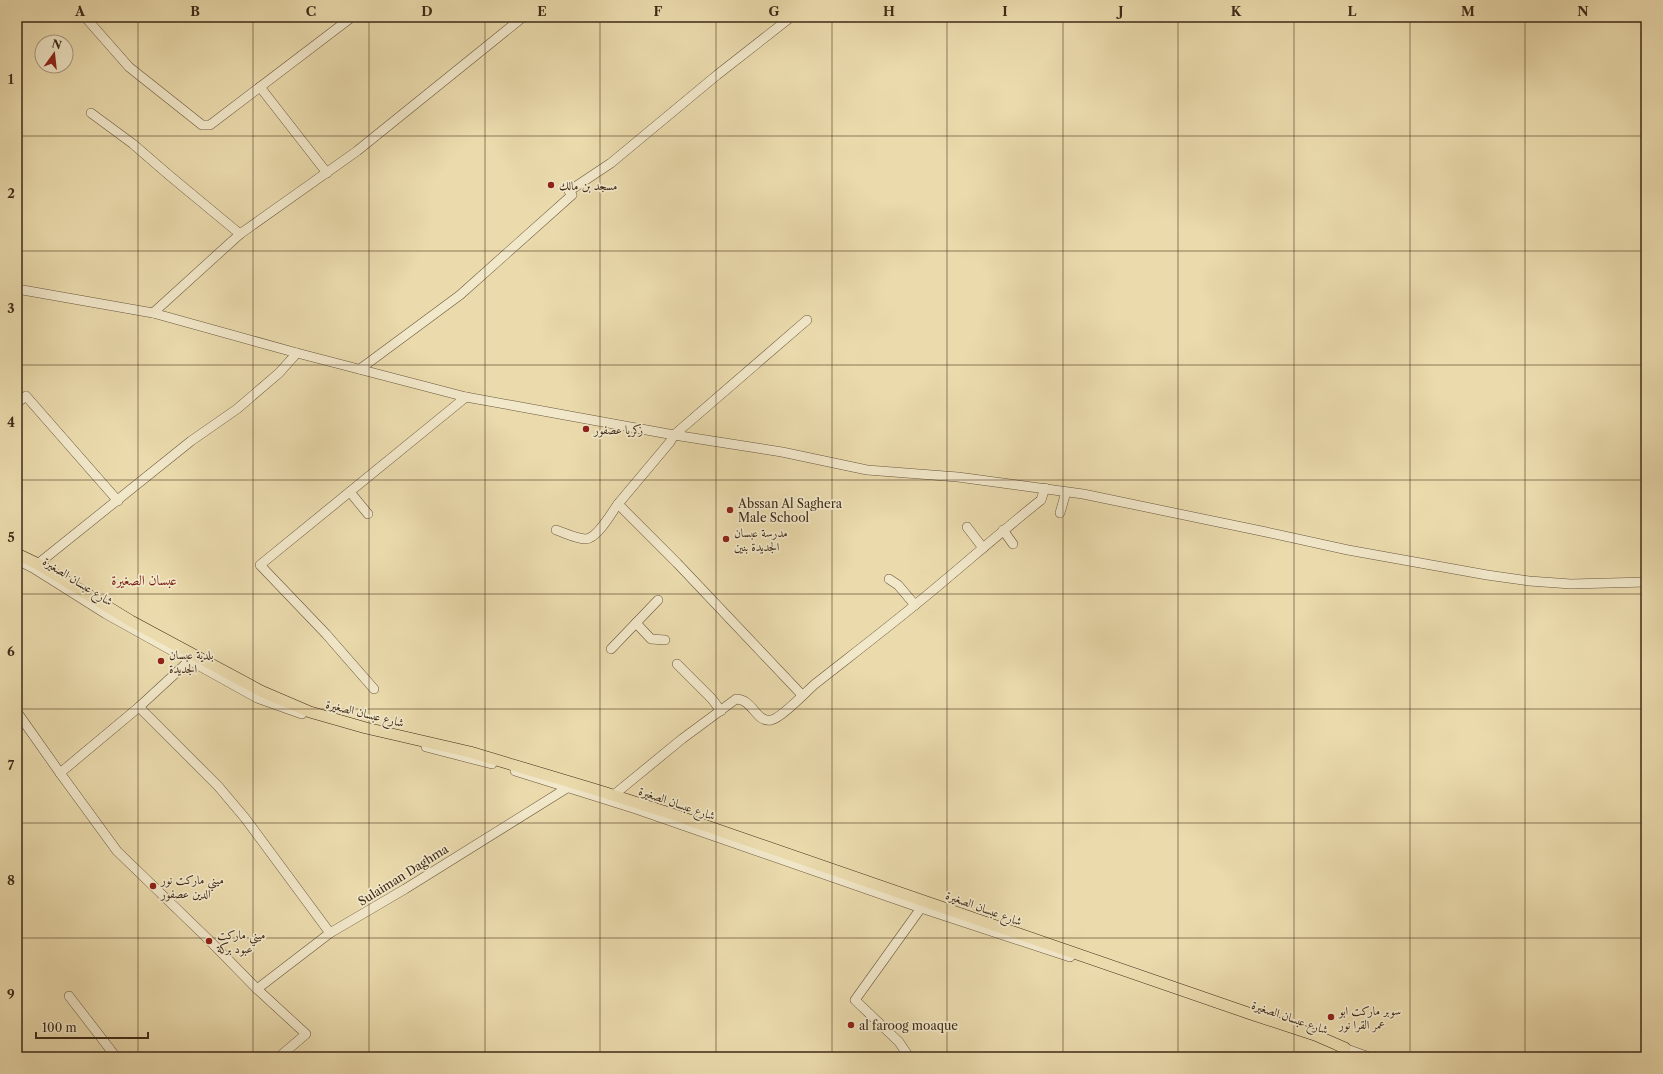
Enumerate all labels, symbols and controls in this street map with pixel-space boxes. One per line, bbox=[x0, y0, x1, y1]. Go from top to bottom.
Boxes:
text: A bbox=[74, 3, 86, 19]
text: B bbox=[190, 3, 200, 19]
text: C bbox=[306, 3, 316, 19]
text: D bbox=[421, 3, 433, 19]
text: E bbox=[537, 3, 547, 19]
text: F bbox=[654, 3, 663, 19]
text: G bbox=[768, 3, 780, 19]
text: H bbox=[883, 3, 895, 19]
text: I bbox=[1002, 3, 1008, 19]
text: J bbox=[1116, 3, 1124, 19]
text: K bbox=[1231, 3, 1242, 19]
text: L bbox=[1348, 3, 1357, 19]
text: M bbox=[1461, 3, 1475, 19]
text: N bbox=[1577, 3, 1589, 19]
north arrow bbox=[34, 34, 74, 74]
text: N bbox=[50, 36, 63, 52]
text: 1 bbox=[8, 71, 14, 87]
place label: مسجد بن مالك bbox=[559, 178, 617, 193]
marker: مسجد بن مالك bbox=[546, 180, 556, 190]
text: 2 bbox=[7, 185, 15, 201]
text: 3 bbox=[7, 300, 15, 316]
text: 4 bbox=[7, 414, 15, 430]
place label: زكريا عصفور bbox=[593, 422, 643, 438]
marker: زكريا عصفور bbox=[581, 424, 591, 434]
place label: Abssan Al Saghera Male School bbox=[737, 496, 843, 525]
marker: Abssan Al Saghera Male School bbox=[725, 505, 735, 515]
place label: مدرسة عبسان الجديدة بنين bbox=[734, 525, 788, 554]
text: 5 bbox=[7, 529, 15, 545]
marker: مدرسة عبسان الجديدة بنين bbox=[721, 534, 731, 544]
street label: شارع عبسان الصغيرة bbox=[38, 553, 116, 612]
district label: عبسان الصغيرة bbox=[111, 571, 177, 589]
text: 6 bbox=[7, 643, 15, 659]
place label: بلدية عبسان الجديدة bbox=[169, 647, 213, 676]
marker: بلدية عبسان الجديدة bbox=[156, 656, 166, 666]
street label: شارع عبسان الصغيرة bbox=[323, 696, 406, 734]
text: 7 bbox=[8, 757, 15, 773]
street label: شارع عبسان الصغيرة bbox=[635, 783, 717, 827]
street label: Sulaiman Daghma bbox=[355, 841, 452, 909]
text: 8 bbox=[7, 872, 15, 888]
place label: ميني ماركت نور الدين عصفور bbox=[160, 872, 224, 902]
marker: ميني ماركت نور الدين عصفور bbox=[148, 881, 158, 891]
street label: شارع عبسان الصغيرة bbox=[942, 887, 1024, 933]
place label: ميني ماركت عبود بركة bbox=[216, 927, 266, 957]
marker: ميني ماركت عبود بركة bbox=[204, 936, 214, 946]
text: 9 bbox=[7, 986, 15, 1002]
street label: شارع عبسان الصغيرة bbox=[1248, 997, 1330, 1041]
place label: سوبر ماركت ابو عمر القرا نور bbox=[1338, 1003, 1401, 1033]
marker: سوبر ماركت ابو عمر القرا نور bbox=[1326, 1012, 1336, 1022]
scale bar bbox=[36, 1014, 148, 1040]
place label: al faroog moaque bbox=[859, 1018, 958, 1033]
text: 100 m bbox=[42, 1020, 77, 1035]
marker: al faroog moaque bbox=[846, 1020, 856, 1030]

